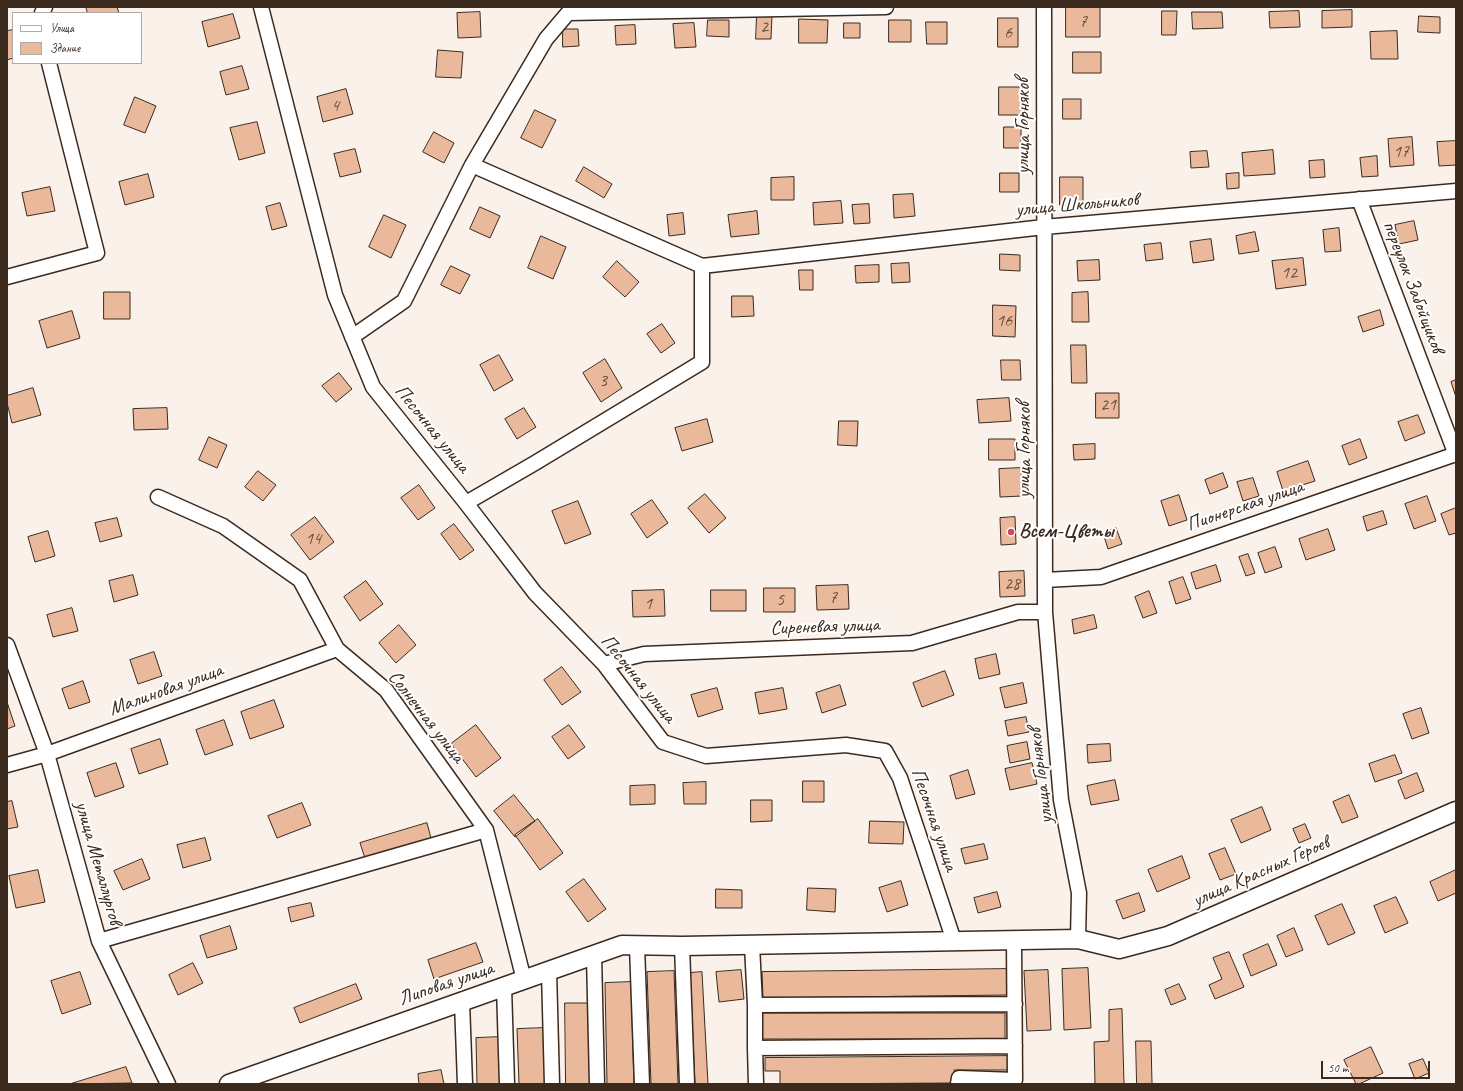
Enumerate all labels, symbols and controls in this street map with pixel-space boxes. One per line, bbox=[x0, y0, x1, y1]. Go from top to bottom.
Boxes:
house number: 7 bbox=[1079, 11, 1087, 33]
legend bbox=[12, 12, 142, 64]
house number: 2 bbox=[760, 16, 768, 38]
text: Улица bbox=[50, 20, 74, 36]
house number: 6 bbox=[1004, 22, 1012, 44]
text: Здание bbox=[50, 40, 80, 56]
street label: улица Горняков bbox=[1012, 78, 1036, 174]
house number: 4 bbox=[331, 95, 339, 117]
house number: 17 bbox=[1393, 141, 1409, 163]
street label: улица Школьников bbox=[1015, 188, 1139, 222]
street label: переулок Забойщиков bbox=[1377, 218, 1449, 356]
house number: 12 bbox=[1281, 262, 1297, 284]
house number: 16 bbox=[996, 310, 1012, 332]
house number: 3 bbox=[599, 370, 607, 392]
street label: Песочная улица bbox=[389, 380, 475, 478]
house number: 21 bbox=[1100, 394, 1116, 416]
street label: улица Горняков bbox=[1013, 402, 1037, 498]
street label: Пионерская улица bbox=[1183, 475, 1307, 537]
place label: Всем-Цветы bbox=[1019, 520, 1114, 544]
marker: Всем-Цветы bbox=[1006, 527, 1016, 537]
house number: 14 bbox=[305, 528, 321, 550]
house number: 28 bbox=[1004, 573, 1020, 595]
house number: 7 bbox=[829, 587, 837, 609]
house number: 5 bbox=[776, 589, 784, 611]
house number: 1 bbox=[644, 593, 652, 615]
street label: Сиреневая улица bbox=[770, 613, 880, 641]
street label: Песочная улица bbox=[595, 630, 681, 728]
street label: Малиновая улица bbox=[106, 658, 226, 722]
street label: Солнечная улица bbox=[382, 666, 470, 768]
street label: улица Горняков bbox=[1023, 727, 1059, 825]
street label: Песочная улица bbox=[905, 765, 963, 875]
street label: улица Металлургов bbox=[69, 799, 127, 927]
street label: улица Красных Героев bbox=[1189, 831, 1333, 913]
street label: Липовая улица bbox=[395, 957, 497, 1011]
scale bar bbox=[1323, 1053, 1432, 1079]
text: 50 m bbox=[1328, 1060, 1348, 1076]

